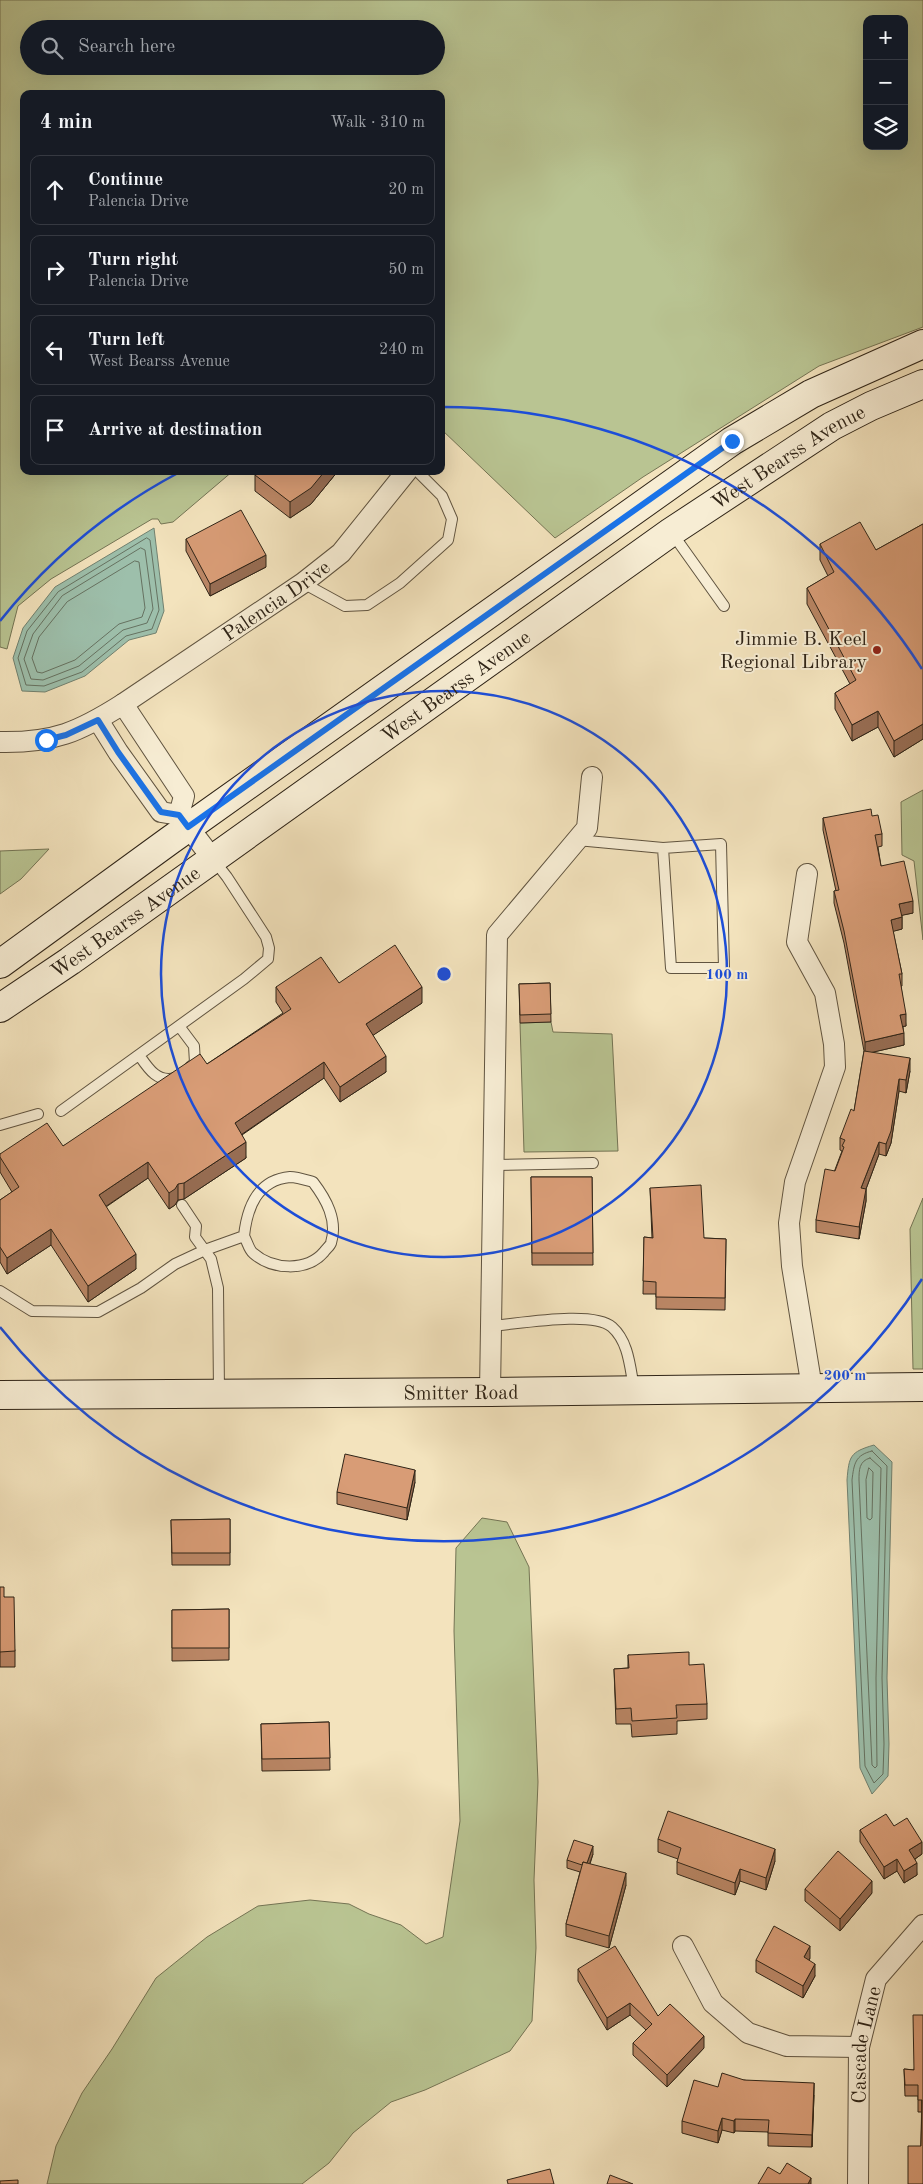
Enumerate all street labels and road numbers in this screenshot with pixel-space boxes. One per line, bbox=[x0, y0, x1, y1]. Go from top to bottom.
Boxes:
street label: West Bearss Avenue bbox=[709, 403, 869, 514]
street label: Palencia Drive bbox=[220, 558, 335, 646]
street label: West Bearss Avenue bbox=[379, 628, 535, 747]
street label: West Bearss Avenue bbox=[48, 864, 204, 983]
street label: Smitter Road bbox=[403, 1384, 519, 1405]
street label: Cascade Lane bbox=[851, 1984, 886, 2104]

